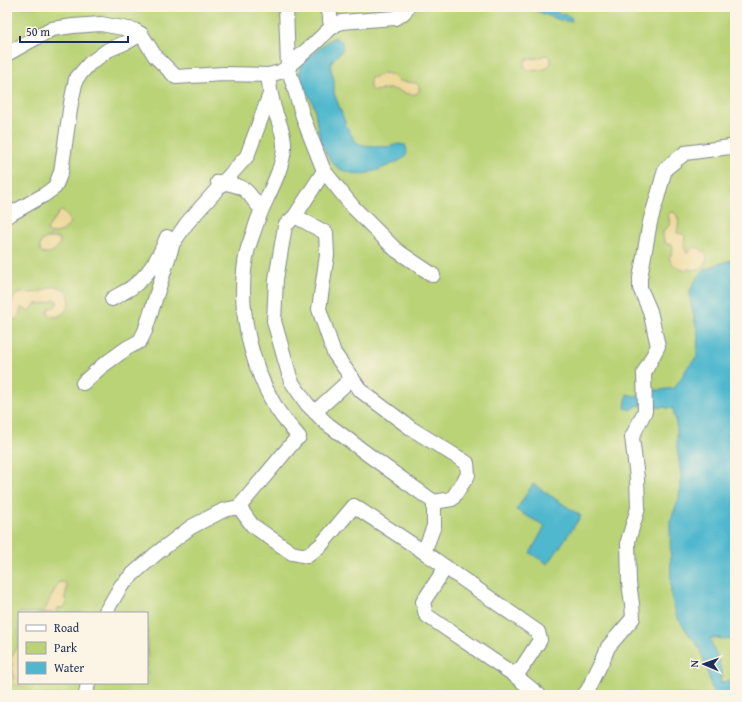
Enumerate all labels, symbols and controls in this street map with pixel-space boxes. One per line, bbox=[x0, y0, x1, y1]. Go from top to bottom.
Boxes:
scale bar bbox=[20, 18, 128, 44]
text: 50 m bbox=[26, 23, 50, 40]
legend bbox=[18, 612, 148, 684]
text: Road bbox=[54, 619, 80, 636]
text: Park bbox=[54, 639, 78, 656]
north arrow bbox=[684, 644, 724, 684]
text: Water bbox=[54, 659, 84, 676]
text: N bbox=[686, 659, 702, 668]

